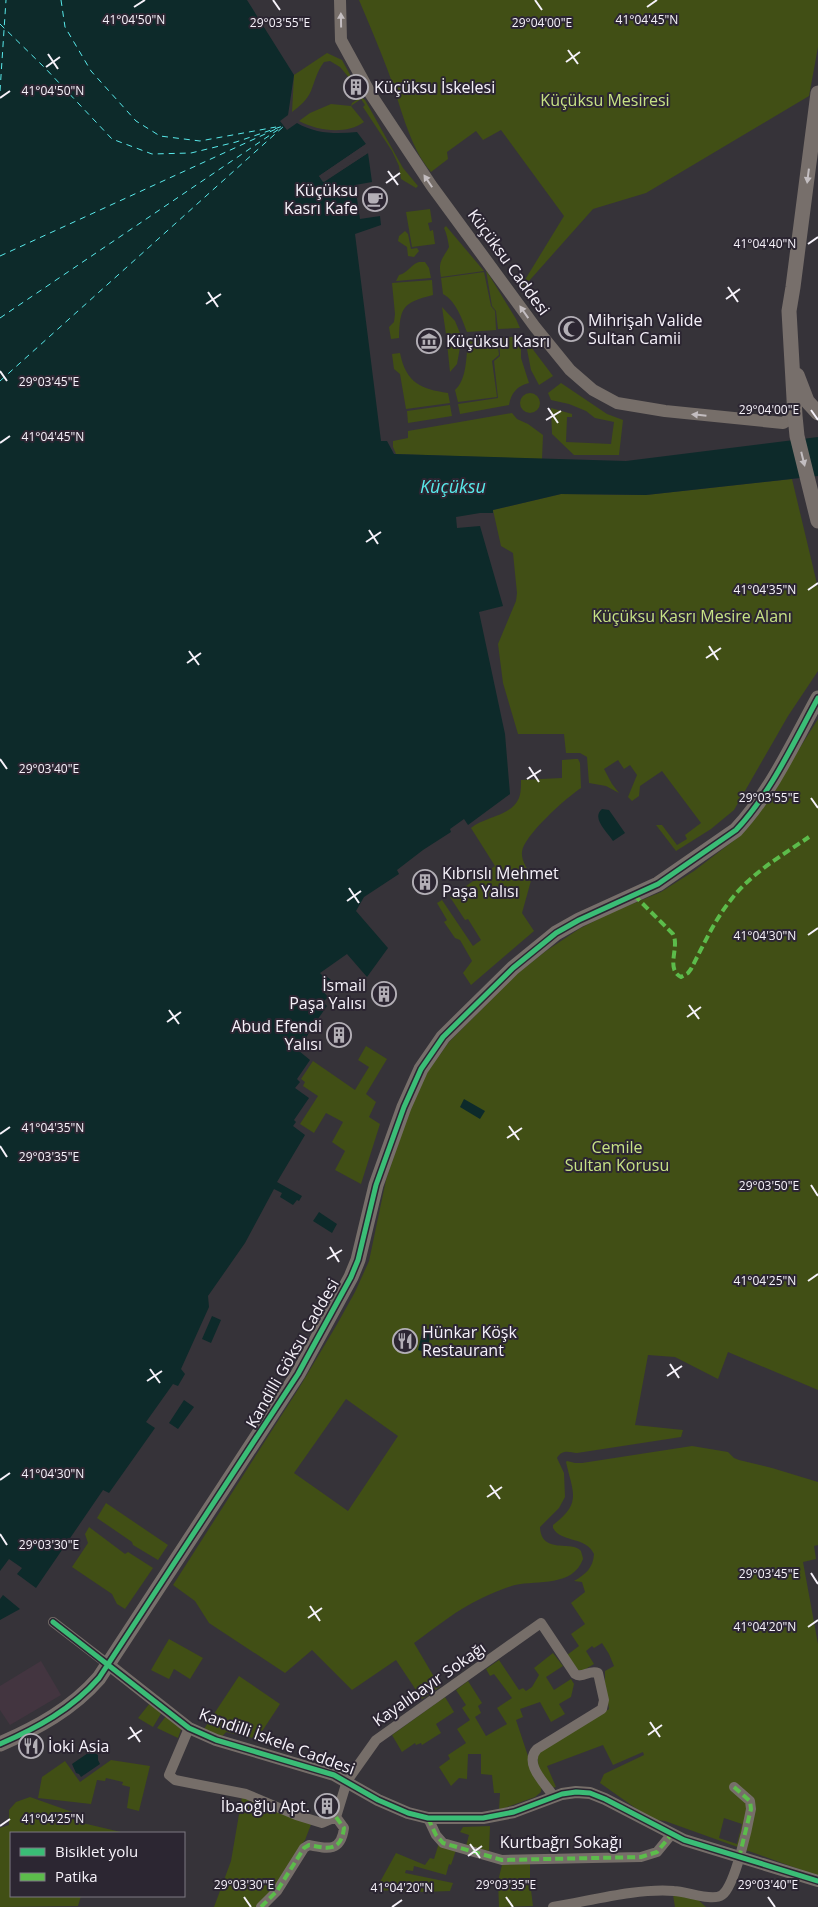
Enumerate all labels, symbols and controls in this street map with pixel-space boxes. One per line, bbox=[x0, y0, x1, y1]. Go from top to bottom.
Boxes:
text: 41°04'50"N bbox=[103, 11, 165, 28]
text: 41°04'45"N bbox=[616, 11, 678, 28]
one-way arrow bbox=[337, 12, 345, 28]
text: 29°03'55"E bbox=[250, 14, 310, 31]
text: 29°04'00"E bbox=[512, 14, 572, 31]
building icon: Küçüksu İskelesi bbox=[343, 74, 369, 100]
place label: Küçüksu İskelesi bbox=[374, 76, 495, 98]
text: 41°04'50"N bbox=[22, 82, 84, 99]
park label: Küçüksu Mesiresi bbox=[540, 89, 670, 111]
one-way arrow bbox=[803, 168, 811, 184]
one-way arrow bbox=[423, 174, 433, 188]
place label: Küçüksu Kasrı Kafe bbox=[284, 179, 358, 219]
cafe icon: Küçüksu Kasrı Kafe bbox=[362, 186, 388, 212]
street label: Küçüksu Caddesi bbox=[463, 204, 555, 320]
text: 41°04'40"N bbox=[734, 235, 796, 252]
one-way arrow bbox=[519, 305, 529, 319]
place label: Mihrişah Valide Sultan Camii bbox=[588, 309, 703, 349]
mosque icon: Mihrişah Valide Sultan Camii bbox=[558, 316, 584, 342]
museum icon: Küçüksu Kasrı bbox=[416, 328, 442, 354]
place label: Küçüksu Kasrı bbox=[446, 330, 550, 352]
text: 29°03'45"E bbox=[19, 373, 79, 390]
text: 29°04'00"E bbox=[739, 401, 799, 418]
one-way arrow bbox=[691, 411, 707, 419]
text: 41°04'45"N bbox=[22, 428, 84, 445]
one-way arrow bbox=[799, 451, 807, 466]
water label: Küçüksu bbox=[420, 474, 486, 498]
text: 41°04'35"N bbox=[734, 581, 796, 598]
park label: Küçüksu Kasrı Mesire Alanı bbox=[592, 605, 792, 627]
text: 29°03'40"E bbox=[19, 760, 79, 777]
text: 29°03'55"E bbox=[739, 789, 799, 806]
place label: Kıbrıslı Mehmet Paşa Yalısı bbox=[442, 862, 559, 902]
building icon: Kıbrıslı Mehmet Paşa Yalısı bbox=[412, 869, 438, 895]
text: 41°04'30"N bbox=[734, 927, 796, 944]
place label: İsmail Paşa Yalısı bbox=[289, 974, 366, 1014]
building icon: İsmail Paşa Yalısı bbox=[371, 981, 397, 1007]
place label: Abud Efendi Yalısı bbox=[231, 1015, 322, 1055]
building icon: Abud Efendi Yalısı bbox=[326, 1022, 352, 1048]
text: 41°04'35"N bbox=[22, 1119, 84, 1136]
park label: Cemile Sultan Korusu bbox=[565, 1136, 669, 1176]
text: 29°03'35"E bbox=[19, 1148, 79, 1165]
text: 29°03'50"E bbox=[739, 1177, 799, 1194]
text: 41°04'25"N bbox=[734, 1272, 796, 1289]
street label: Kandilli Göksu Caddesi bbox=[240, 1274, 344, 1432]
place label: Hünkar Köşk Restaurant bbox=[422, 1321, 517, 1361]
restaurant icon: Hünkar Köşk Restaurant bbox=[392, 1328, 418, 1354]
text: 41°04'30"N bbox=[22, 1465, 84, 1482]
text: 29°03'30"E bbox=[19, 1536, 79, 1553]
text: 29°03'45"E bbox=[739, 1565, 799, 1582]
text: 41°04'20"N bbox=[734, 1618, 796, 1635]
street label: Kayalıbayır Sokağı bbox=[368, 1637, 490, 1731]
street label: Kandilli İskele Caddesi bbox=[196, 1703, 358, 1779]
restaurant icon: İoki Asia bbox=[18, 1733, 44, 1759]
place label: İoki Asia bbox=[48, 1735, 109, 1757]
building icon: İbaoğlu Apt. bbox=[314, 1793, 340, 1819]
place label: İbaoğlu Apt. bbox=[221, 1795, 310, 1817]
text: 41°04'25"N bbox=[22, 1810, 84, 1827]
street label: Kurtbağrı Sokağı bbox=[500, 1831, 622, 1853]
legend bbox=[10, 1832, 185, 1897]
text: Bisiklet yolu bbox=[55, 1841, 138, 1861]
text: Patika bbox=[55, 1866, 98, 1886]
text: 29°03'30"E bbox=[214, 1876, 274, 1893]
text: 29°03'35"E bbox=[476, 1876, 536, 1893]
text: 29°03'40"E bbox=[738, 1876, 798, 1893]
text: 41°04'20"N bbox=[371, 1879, 433, 1896]

